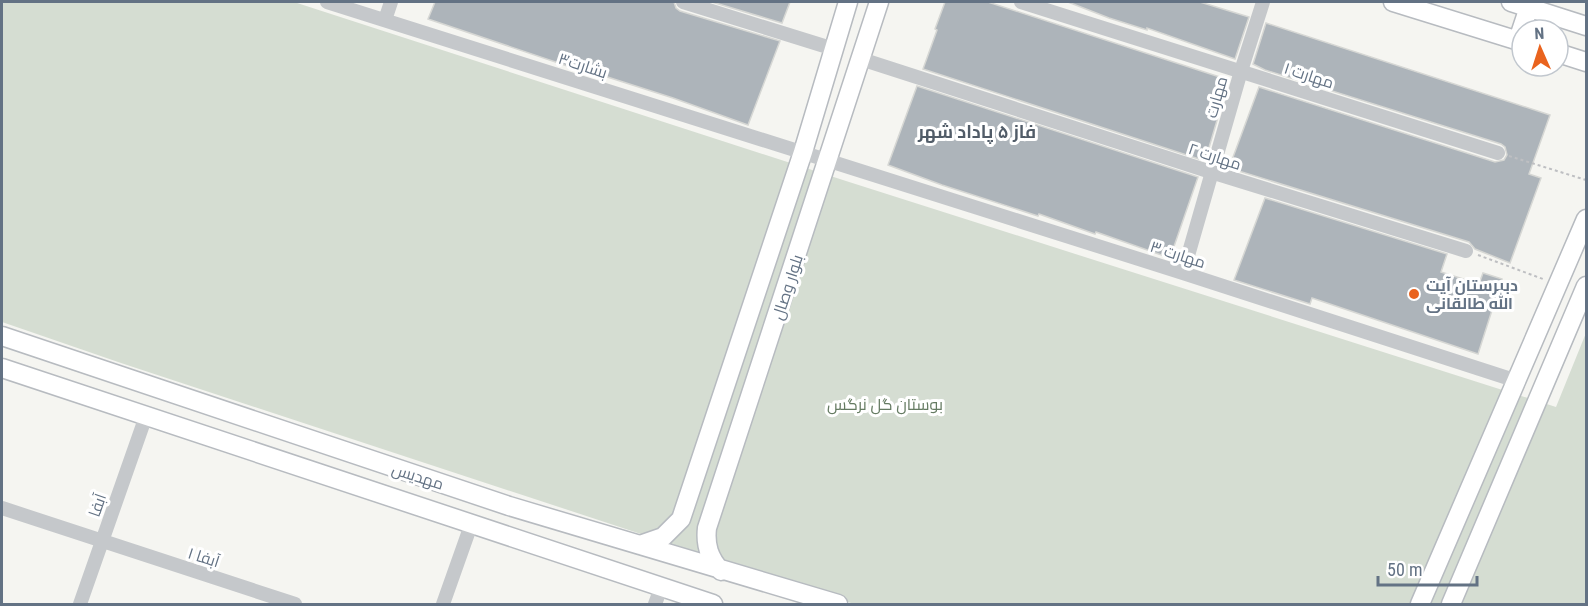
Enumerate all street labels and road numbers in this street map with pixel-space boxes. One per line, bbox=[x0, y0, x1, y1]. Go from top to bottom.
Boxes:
street label: بشارت۳ bbox=[556, 49, 610, 82]
street label: مهارت ۱ bbox=[1281, 59, 1336, 93]
street label: مهارت bbox=[1202, 74, 1232, 120]
street label: مهارت ۲ bbox=[1186, 139, 1244, 175]
street label: مهارت ۳ bbox=[1148, 237, 1208, 273]
street label: بلوار وصال bbox=[768, 252, 808, 323]
street label: مهدیس bbox=[389, 459, 446, 495]
street label: آبفا bbox=[85, 490, 111, 519]
street label: آبفا ۱ bbox=[186, 543, 223, 572]

